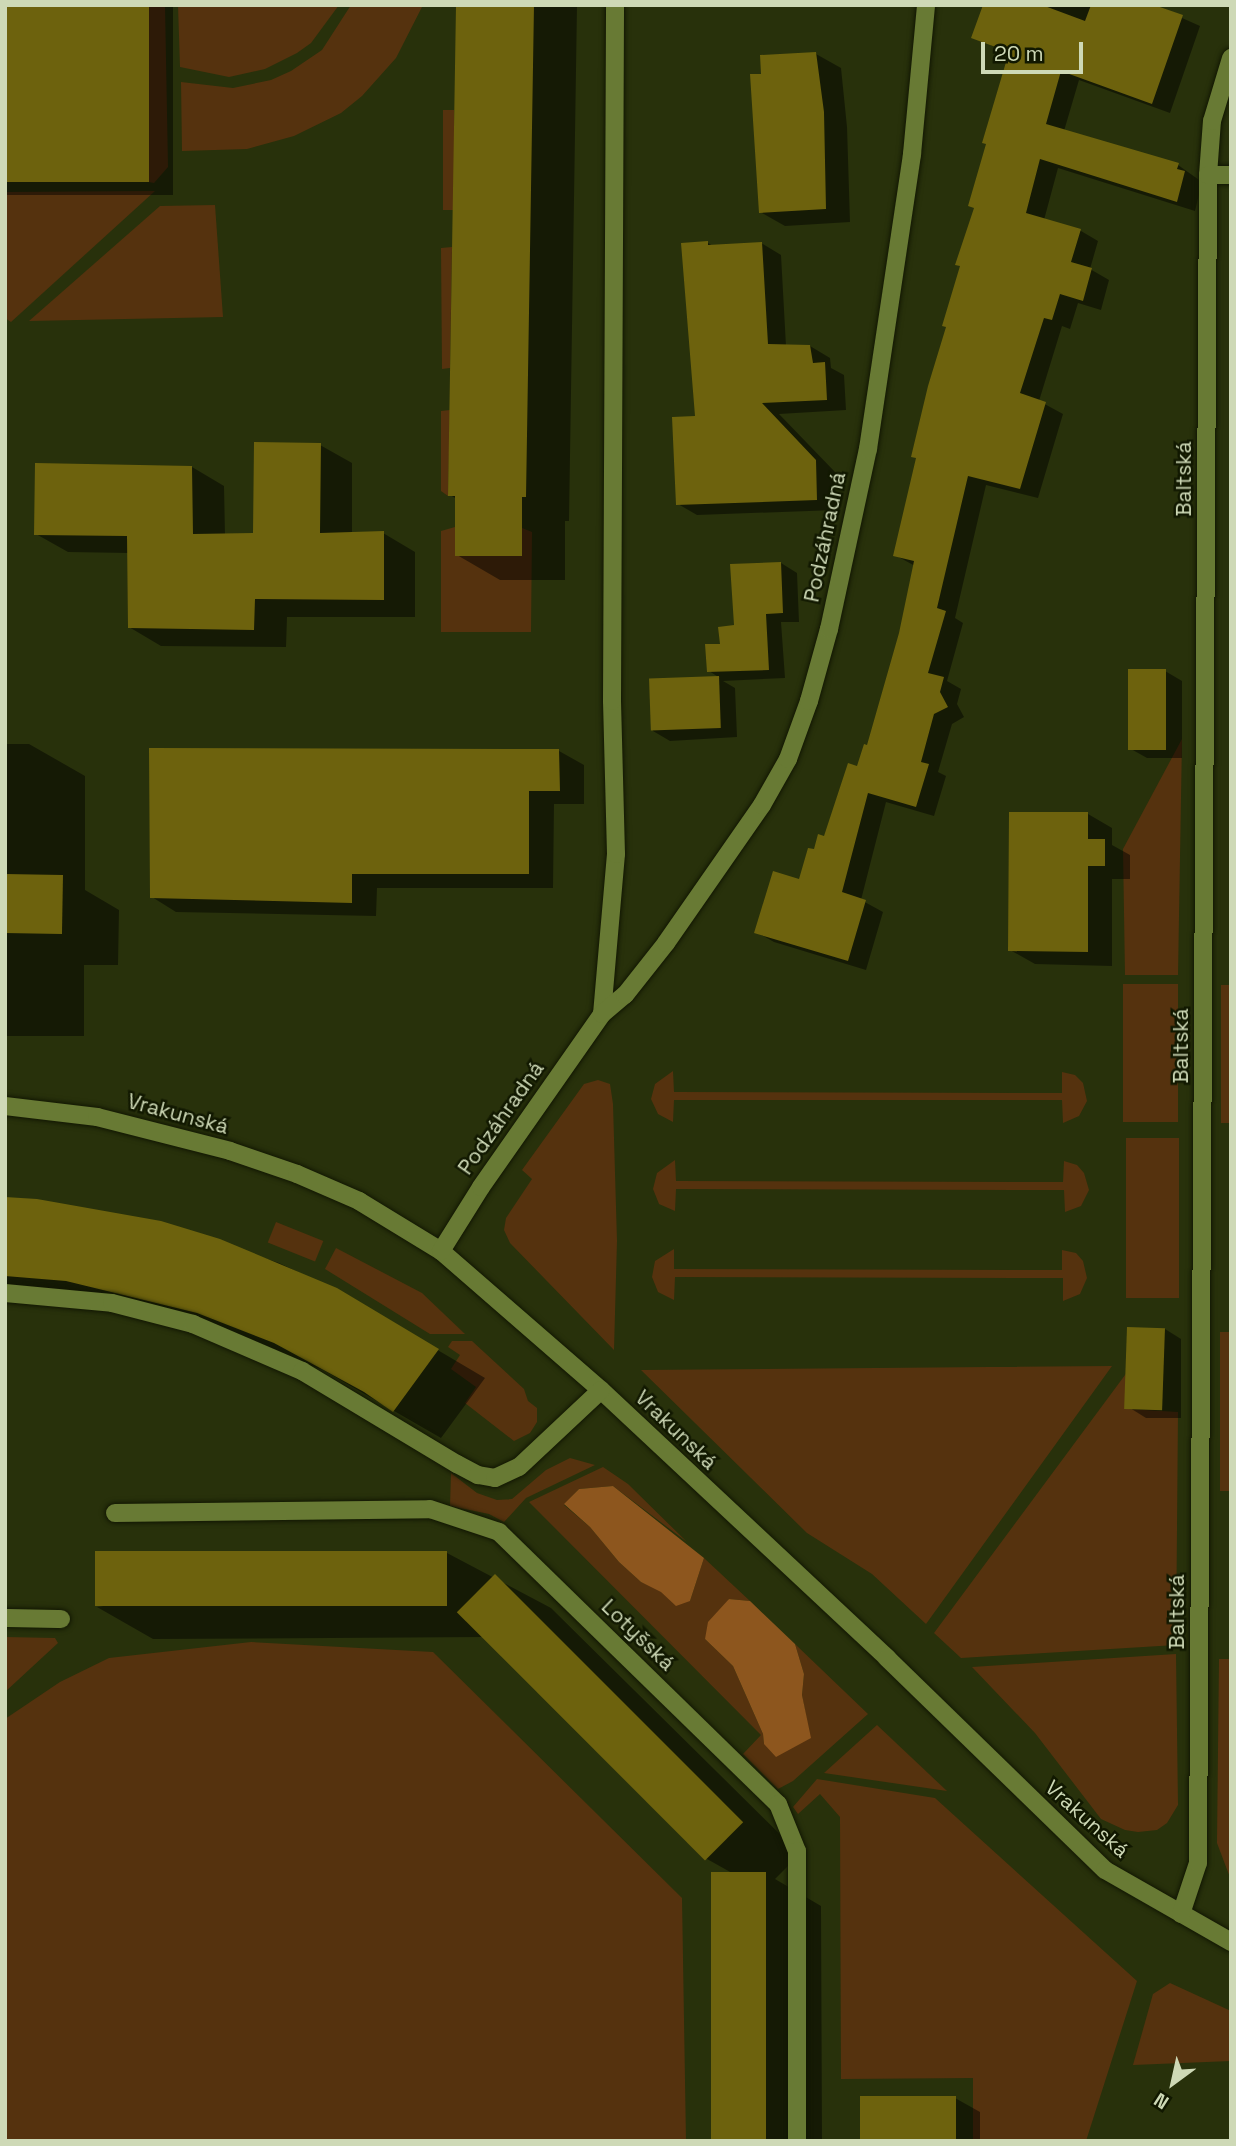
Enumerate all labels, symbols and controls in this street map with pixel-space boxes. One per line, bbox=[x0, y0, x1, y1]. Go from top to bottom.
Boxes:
scale bar bbox=[984, 28, 1086, 72]
text: 20 m bbox=[994, 40, 1044, 67]
street label: Baltská bbox=[1171, 442, 1197, 516]
street label: Podzáhradná bbox=[799, 470, 851, 604]
street label: Baltská bbox=[1168, 1009, 1194, 1083]
street label: Podzáhradná bbox=[453, 1057, 549, 1179]
street label: Vrakunská bbox=[125, 1088, 231, 1140]
street label: Vrakunská bbox=[630, 1385, 722, 1475]
street label: Baltská bbox=[1164, 1575, 1190, 1649]
street label: Lotyšská bbox=[596, 1594, 680, 1676]
street label: Vrakunská bbox=[1040, 1775, 1134, 1863]
north arrow bbox=[1138, 2048, 1208, 2118]
text: N bbox=[1149, 2087, 1173, 2115]

